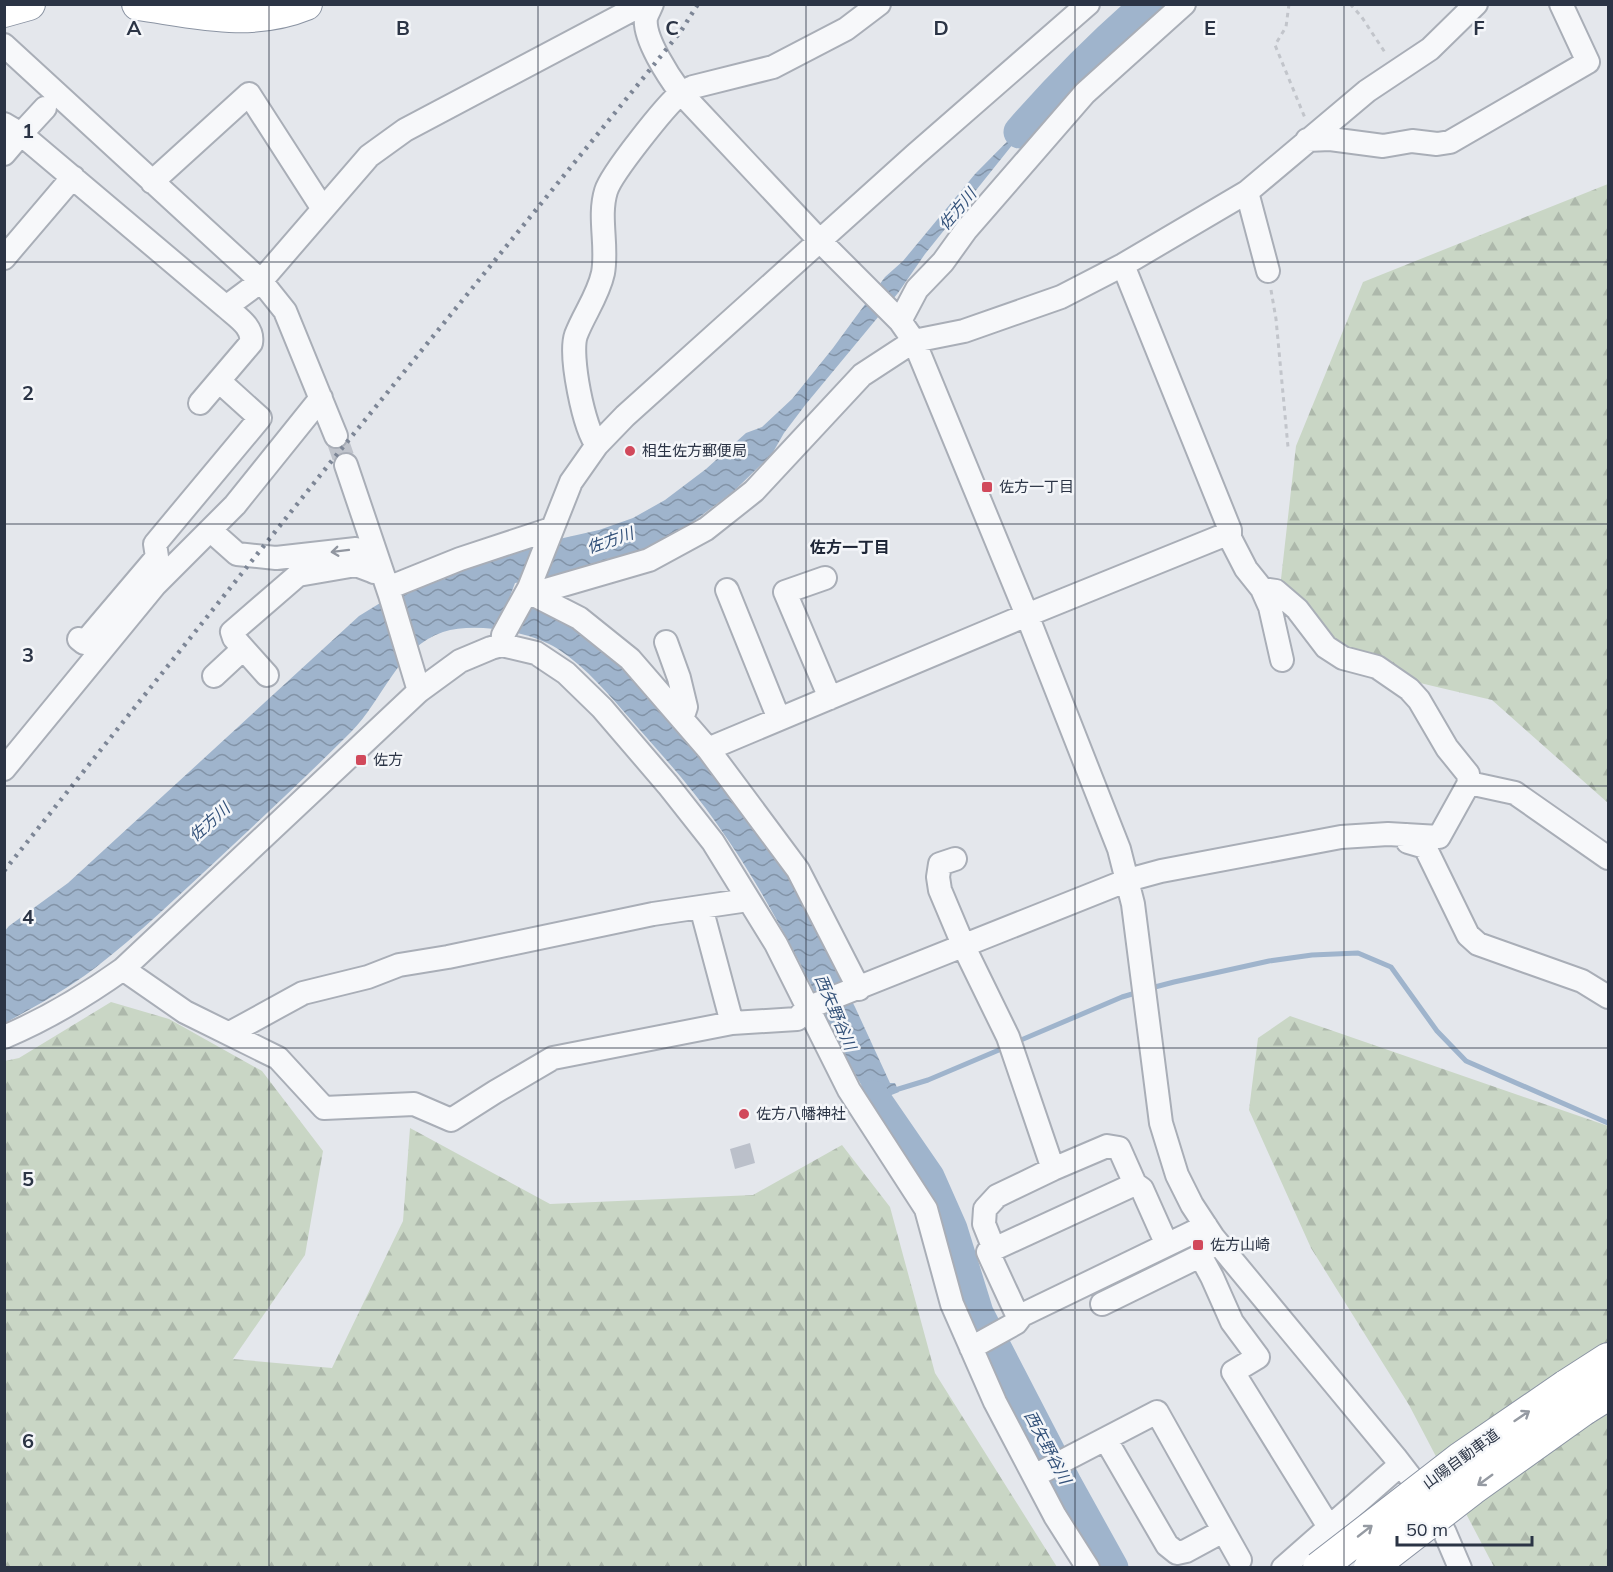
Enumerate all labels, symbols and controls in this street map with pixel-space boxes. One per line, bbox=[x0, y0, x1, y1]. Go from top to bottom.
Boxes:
text: A bbox=[127, 15, 142, 40]
text: B bbox=[396, 15, 410, 40]
text: C bbox=[665, 15, 679, 40]
text: D bbox=[933, 15, 949, 40]
text: E bbox=[1204, 15, 1216, 40]
text: F bbox=[1473, 15, 1485, 40]
text: 1 bbox=[22, 118, 34, 143]
water label: 佐方川 bbox=[934, 183, 981, 234]
text: 2 bbox=[22, 380, 34, 405]
place label: 相生佐方郵便局 bbox=[642, 441, 747, 460]
marker: 相生佐方郵便局 bbox=[623, 444, 637, 458]
place label: 佐方一丁目 bbox=[999, 477, 1074, 496]
marker: 佐方一丁目 bbox=[980, 480, 994, 494]
water label: 佐方川 bbox=[584, 522, 638, 557]
district label: 佐方一丁目 bbox=[809, 537, 890, 557]
one-way arrow bbox=[330, 546, 350, 557]
text: 3 bbox=[22, 642, 34, 667]
place label: 佐方 bbox=[373, 750, 403, 769]
marker: 佐方 bbox=[354, 753, 368, 767]
water label: 佐方川 bbox=[184, 797, 235, 845]
text: 4 bbox=[22, 904, 34, 929]
water label: 西矢野谷川 bbox=[811, 971, 862, 1055]
place label: 佐方八幡神社 bbox=[756, 1104, 846, 1123]
marker: 佐方八幡神社 bbox=[737, 1107, 751, 1121]
text: 5 bbox=[22, 1166, 34, 1191]
place label: 佐方山崎 bbox=[1210, 1235, 1270, 1254]
marker: 佐方山崎 bbox=[1191, 1238, 1205, 1252]
water label: 西矢野谷川 bbox=[1020, 1407, 1077, 1489]
one-way arrow bbox=[1514, 1410, 1530, 1422]
street label: 山陽自動車道 bbox=[1419, 1424, 1503, 1493]
text: 6 bbox=[22, 1428, 34, 1453]
one-way arrow bbox=[1478, 1474, 1494, 1486]
scale bar bbox=[1397, 1509, 1532, 1547]
text: 50 m bbox=[1406, 1518, 1448, 1541]
one-way arrow bbox=[1357, 1525, 1373, 1538]

